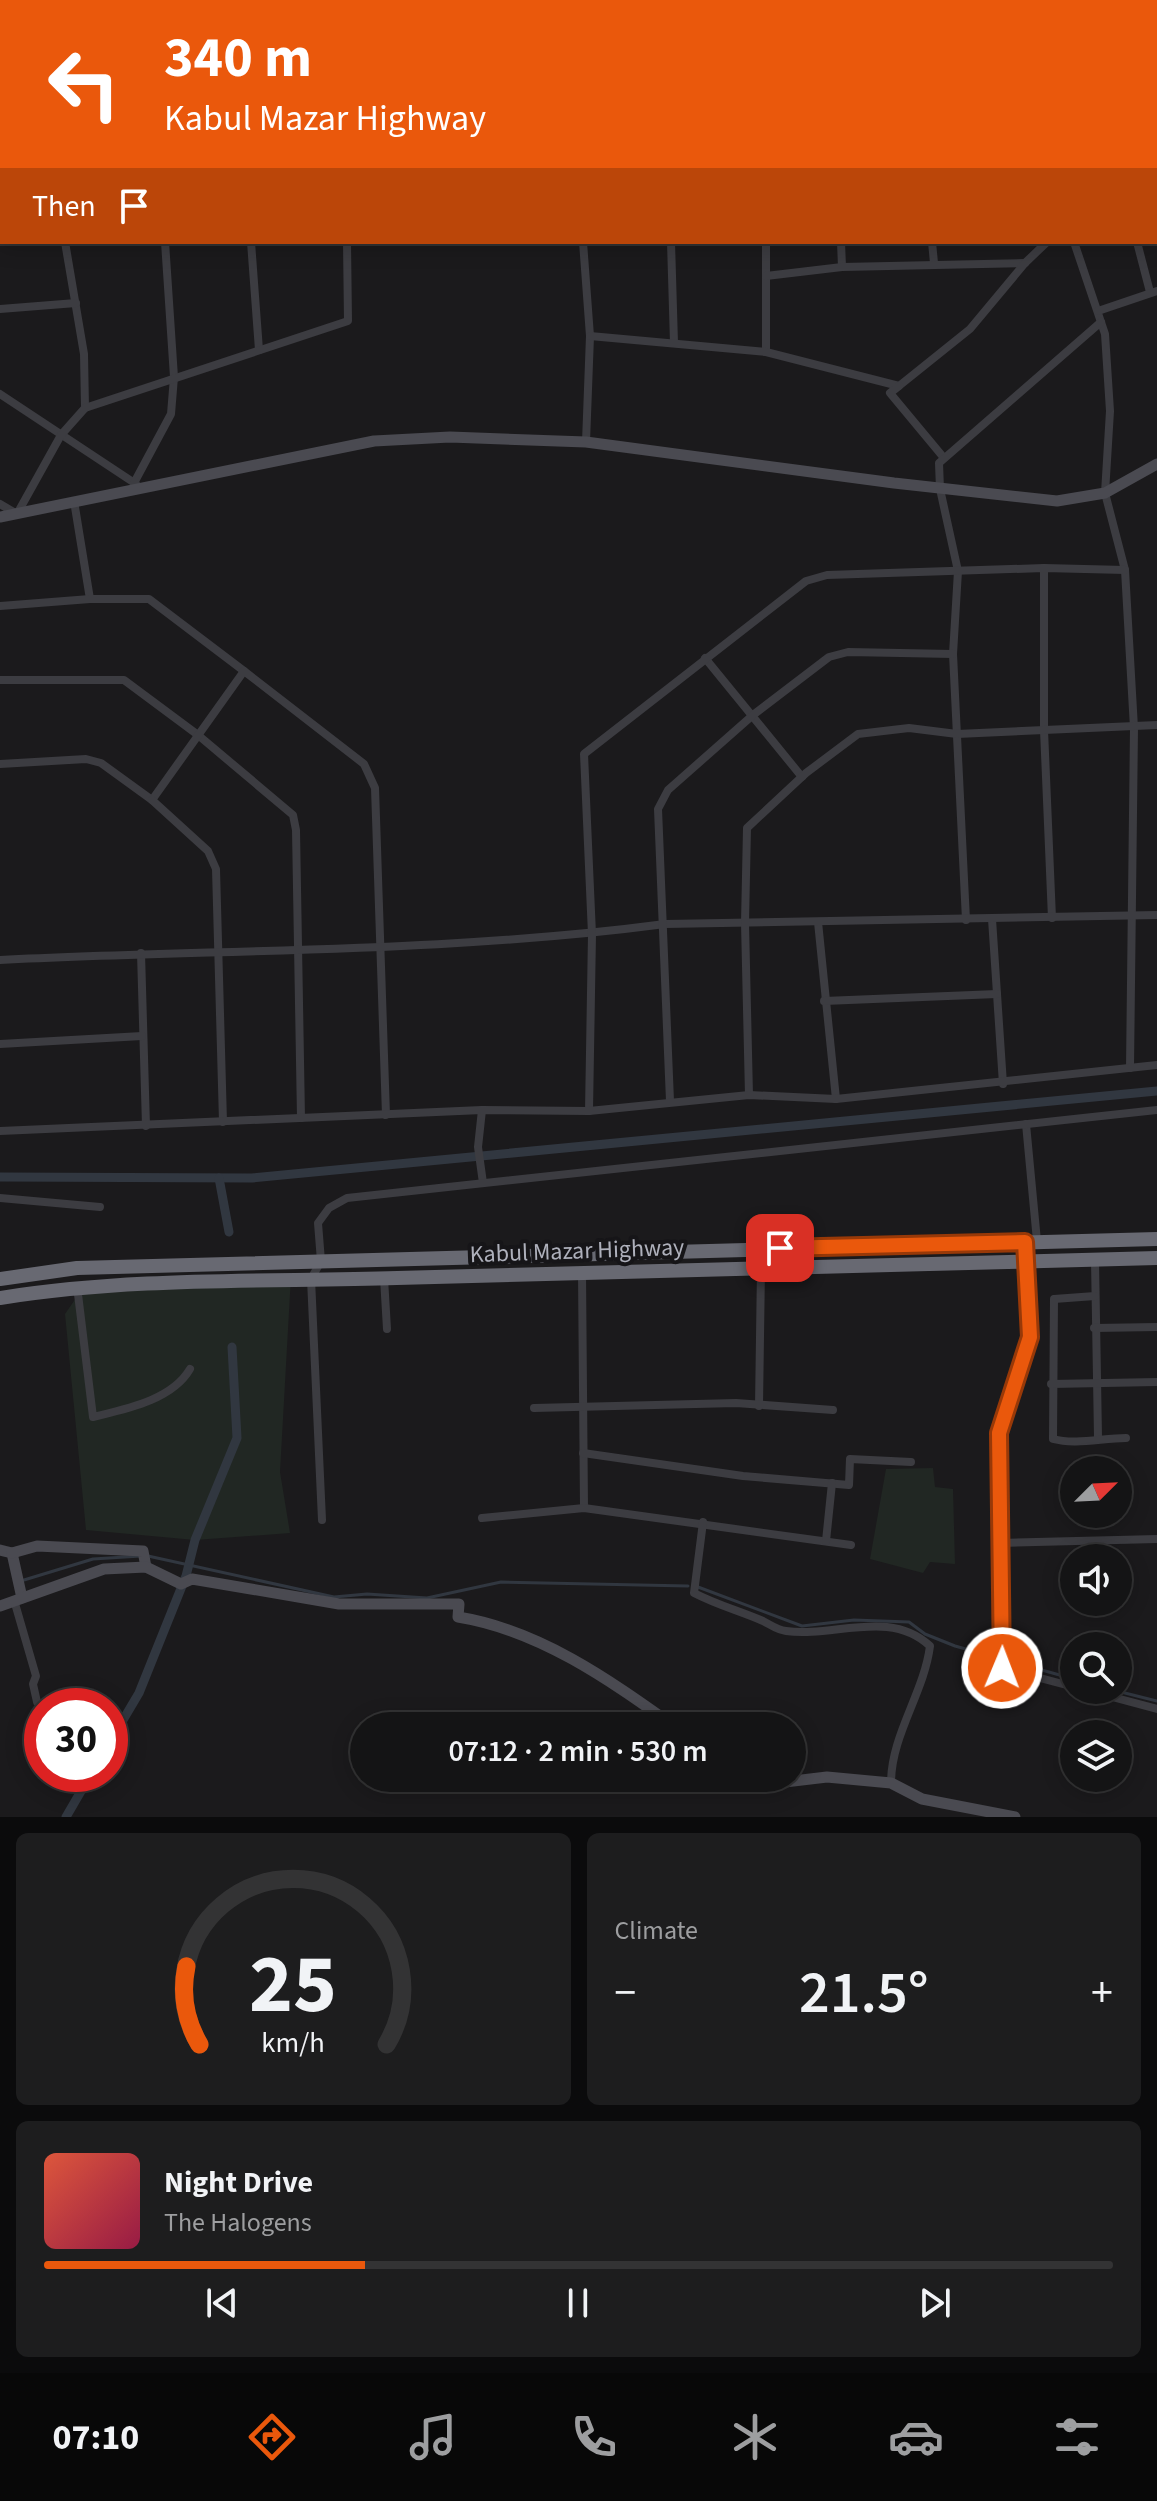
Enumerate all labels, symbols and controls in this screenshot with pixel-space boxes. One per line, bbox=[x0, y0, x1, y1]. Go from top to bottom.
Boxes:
text: 340 m bbox=[164, 19, 312, 98]
icon: left bbox=[32, 32, 136, 136]
text: Kabul Mazar Highway bbox=[164, 93, 486, 144]
icon: arrive bbox=[112, 184, 156, 228]
text: Then bbox=[32, 185, 96, 228]
pin bbox=[746, 1214, 814, 1282]
icon: arrive bbox=[758, 1226, 802, 1270]
street label: Kabul Mazar Highway bbox=[469, 1230, 685, 1272]
north arrow bbox=[1060, 1456, 1132, 1528]
map controls bbox=[1060, 1456, 1132, 1792]
button: sound bbox=[1060, 1544, 1132, 1616]
position arrow bbox=[960, 1626, 1044, 1710]
button: search bbox=[1060, 1632, 1132, 1704]
speed limit sign: 30 bbox=[24, 1688, 128, 1792]
button: layers bbox=[1060, 1720, 1132, 1792]
text: 07:12 · 2 min · 530 m bbox=[448, 1730, 708, 1773]
text: Climate bbox=[615, 1912, 698, 1949]
text: 25 bbox=[249, 1926, 337, 2044]
text: 21.5° bbox=[799, 1951, 929, 2036]
text: − bbox=[615, 1962, 636, 2025]
text: + bbox=[1091, 1962, 1113, 2025]
text: km/h bbox=[262, 2023, 325, 2063]
text: Night Drive bbox=[164, 2161, 313, 2204]
text: The Halogens bbox=[164, 2204, 312, 2241]
icon: previous bbox=[200, 2281, 244, 2325]
icon: pause bbox=[556, 2281, 600, 2325]
icon: next bbox=[913, 2281, 957, 2325]
icon: directions bbox=[244, 2409, 300, 2465]
icon: music bbox=[405, 2409, 461, 2465]
icon: phone bbox=[566, 2409, 622, 2465]
icon: climate bbox=[727, 2409, 783, 2465]
icon: car bbox=[888, 2409, 944, 2465]
icon: filters bbox=[1049, 2409, 1105, 2465]
text: 07:10 bbox=[52, 2412, 139, 2463]

